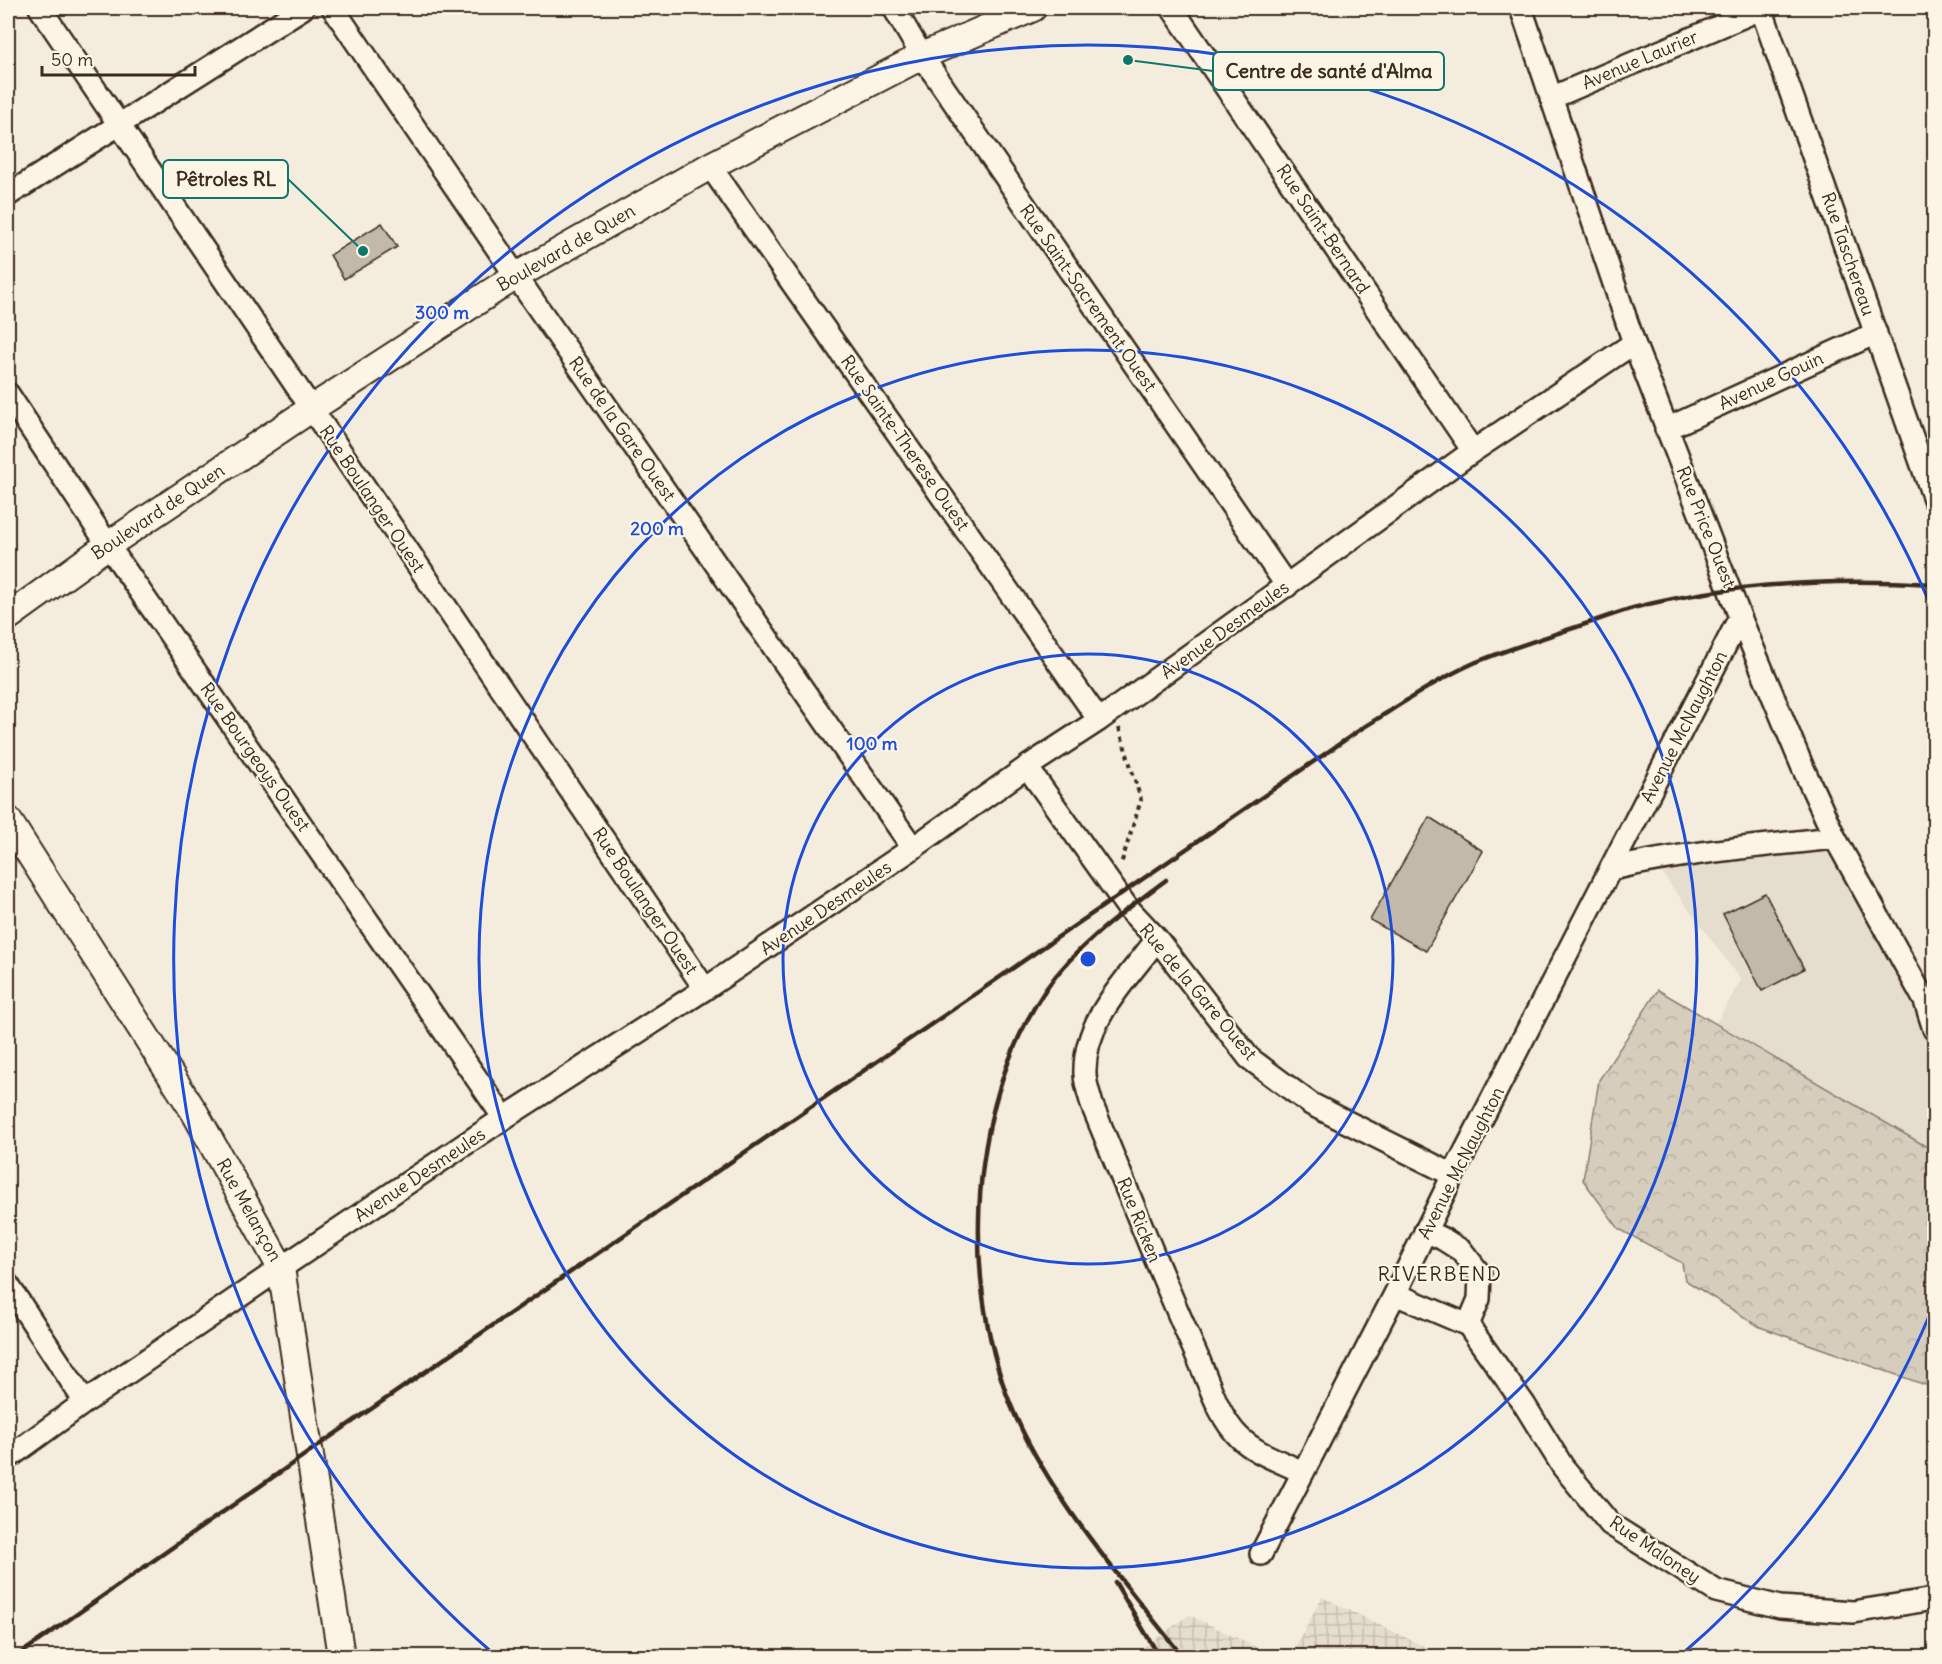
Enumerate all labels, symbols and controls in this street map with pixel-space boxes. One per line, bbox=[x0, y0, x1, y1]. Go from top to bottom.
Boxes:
street label: Avenue Laurier bbox=[1579, 25, 1702, 94]
scale bar bbox=[42, 39, 195, 77]
text: 50 m bbox=[51, 48, 93, 71]
callout: Centre de santé d'Alma bbox=[1213, 52, 1444, 90]
text: Centre de santé d'Alma bbox=[1226, 58, 1433, 83]
callout: Pêtroles RL bbox=[163, 160, 288, 198]
street label: Rue Saint-Bernard bbox=[1272, 160, 1375, 298]
text: Pêtroles RL bbox=[176, 166, 276, 191]
street label: Rue Taschereau bbox=[1817, 189, 1880, 319]
street label: Boulevard de Quen bbox=[493, 199, 639, 296]
street label: Rue Saint-Sacrement Ouest bbox=[1015, 200, 1162, 396]
text: 300 m bbox=[415, 301, 469, 324]
street label: Avenue Gouin bbox=[1715, 346, 1827, 415]
street label: Rue Sainte-Therese Ouest bbox=[836, 350, 975, 535]
street label: Rue de la Gare Ouest bbox=[564, 352, 681, 505]
street label: Rue Boulanger Ouest bbox=[315, 421, 430, 577]
street label: Boulevard de Quen bbox=[87, 459, 229, 565]
street label: Rue Price Ouest bbox=[1672, 463, 1741, 591]
text: 200 m bbox=[630, 517, 684, 540]
street label: Avenue Desmeules bbox=[1156, 575, 1293, 684]
street label: Avenue McNaughton bbox=[1635, 647, 1732, 807]
street label: Rue Bourgeoys Ouest bbox=[195, 678, 315, 835]
text: 100 m bbox=[847, 732, 898, 755]
street label: Rue Boulanger Ouest bbox=[588, 823, 703, 979]
street label: Avenue Desmeules bbox=[756, 855, 896, 960]
street label: Rue de la Gare Ouest bbox=[1135, 919, 1262, 1065]
centre of rings bbox=[1078, 949, 1098, 969]
street label: Avenue McNaughton bbox=[1412, 1083, 1509, 1243]
street label: Avenue Desmeules bbox=[350, 1122, 490, 1227]
street label: Rue Melançon bbox=[212, 1154, 287, 1265]
street label: Rue Ricken bbox=[1112, 1174, 1167, 1266]
district label: RIVERBEND bbox=[1378, 1261, 1502, 1286]
street label: Rue Maloney bbox=[1605, 1511, 1705, 1588]

